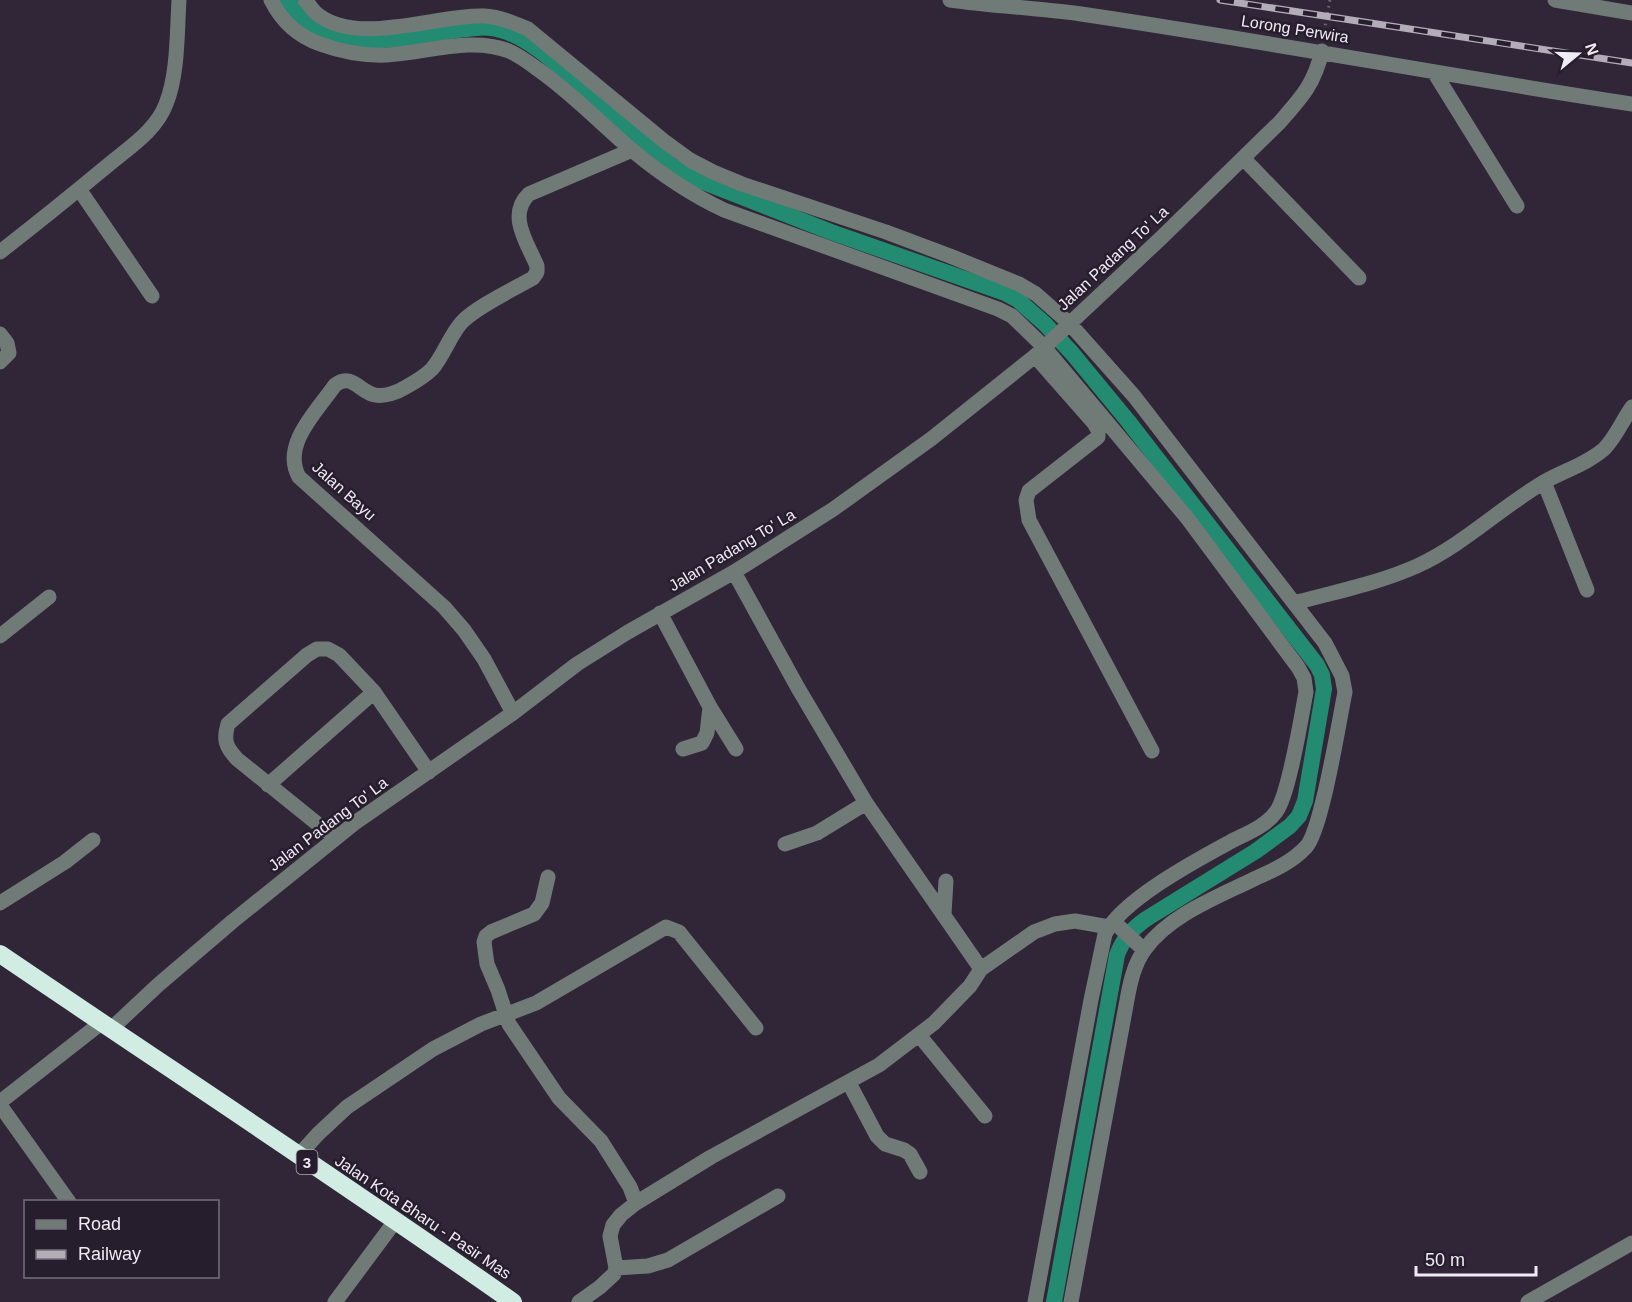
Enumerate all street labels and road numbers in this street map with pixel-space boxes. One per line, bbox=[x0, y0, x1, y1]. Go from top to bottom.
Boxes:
street label: Lorong Perwira bbox=[1240, 12, 1350, 46]
street label: Jalan Padang To' La bbox=[1054, 203, 1172, 313]
street label: Jalan Bayu bbox=[309, 458, 379, 524]
street label: Jalan Padang To' La bbox=[666, 506, 798, 594]
street label: Jalan Padang To' La bbox=[265, 774, 391, 874]
road number: 3 bbox=[296, 1150, 318, 1174]
street label: Jalan Kota Bharu - Pasir Mas bbox=[332, 1152, 514, 1282]

